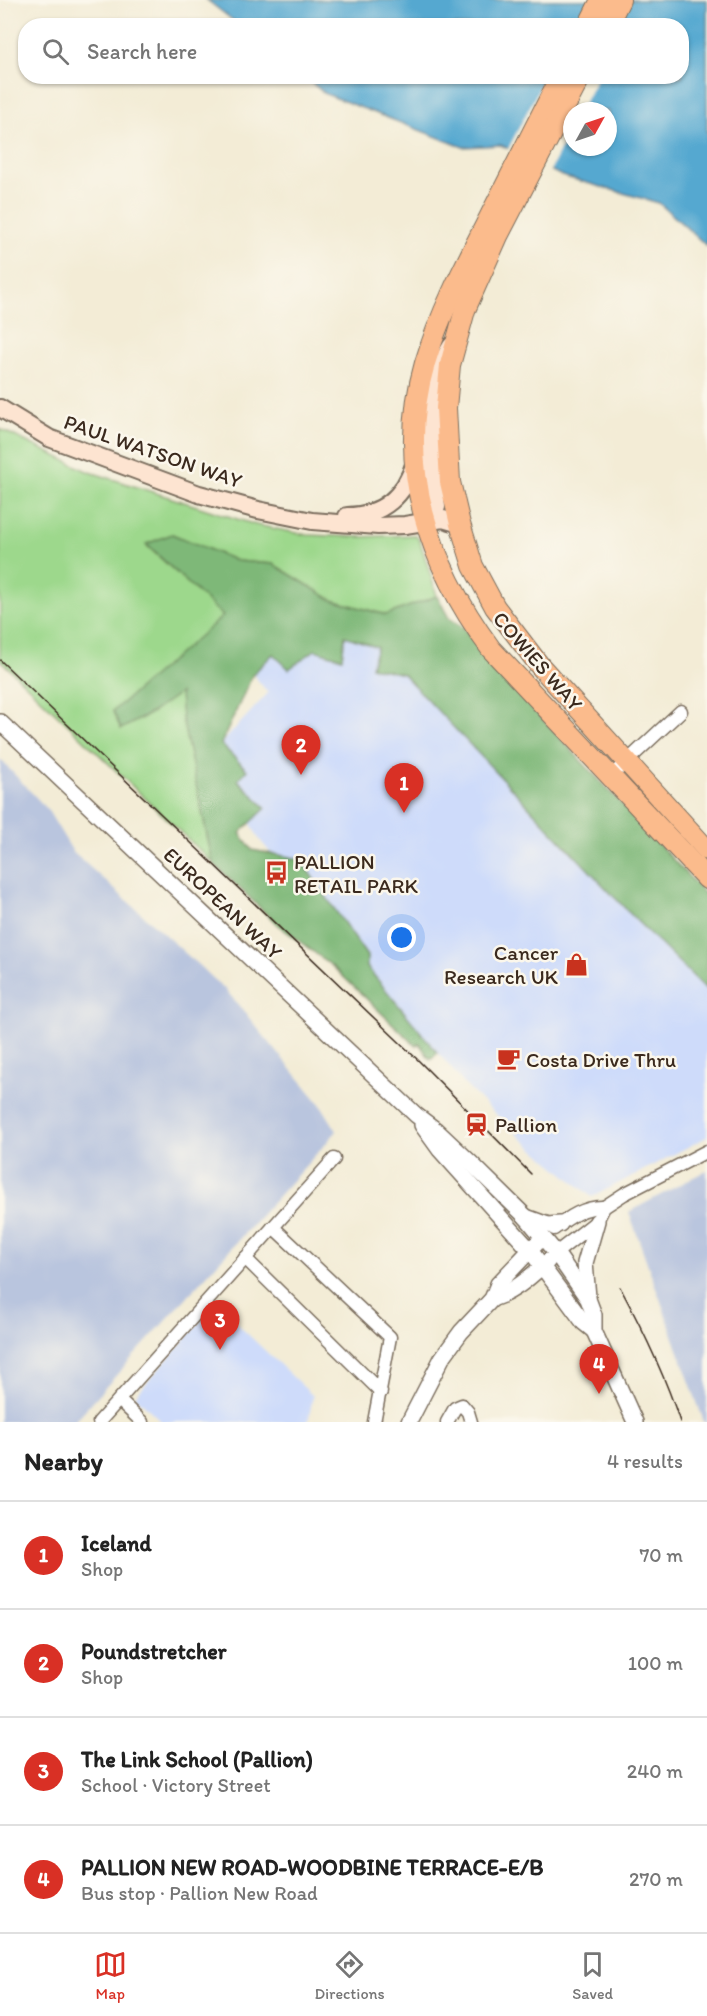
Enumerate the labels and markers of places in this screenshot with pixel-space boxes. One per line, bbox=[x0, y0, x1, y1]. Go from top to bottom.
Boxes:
pin: 2 bbox=[282, 726, 320, 775]
pin: 1 bbox=[384, 764, 424, 813]
place label: PALLION RETAIL PARK bbox=[294, 849, 418, 898]
bus stop icon: PALLION RETAIL PARK bbox=[263, 860, 289, 886]
place label: Cancer Research UK bbox=[444, 940, 559, 989]
shop icon: Cancer Research UK bbox=[563, 951, 589, 977]
cafe icon: Costa Drive Thru bbox=[495, 1046, 521, 1072]
place label: Costa Drive Thru bbox=[526, 1047, 676, 1072]
station icon: Pallion bbox=[464, 1111, 490, 1137]
place label: Pallion bbox=[495, 1112, 557, 1137]
pin: 3 bbox=[200, 1300, 240, 1350]
pin: 4 bbox=[580, 1344, 618, 1394]

